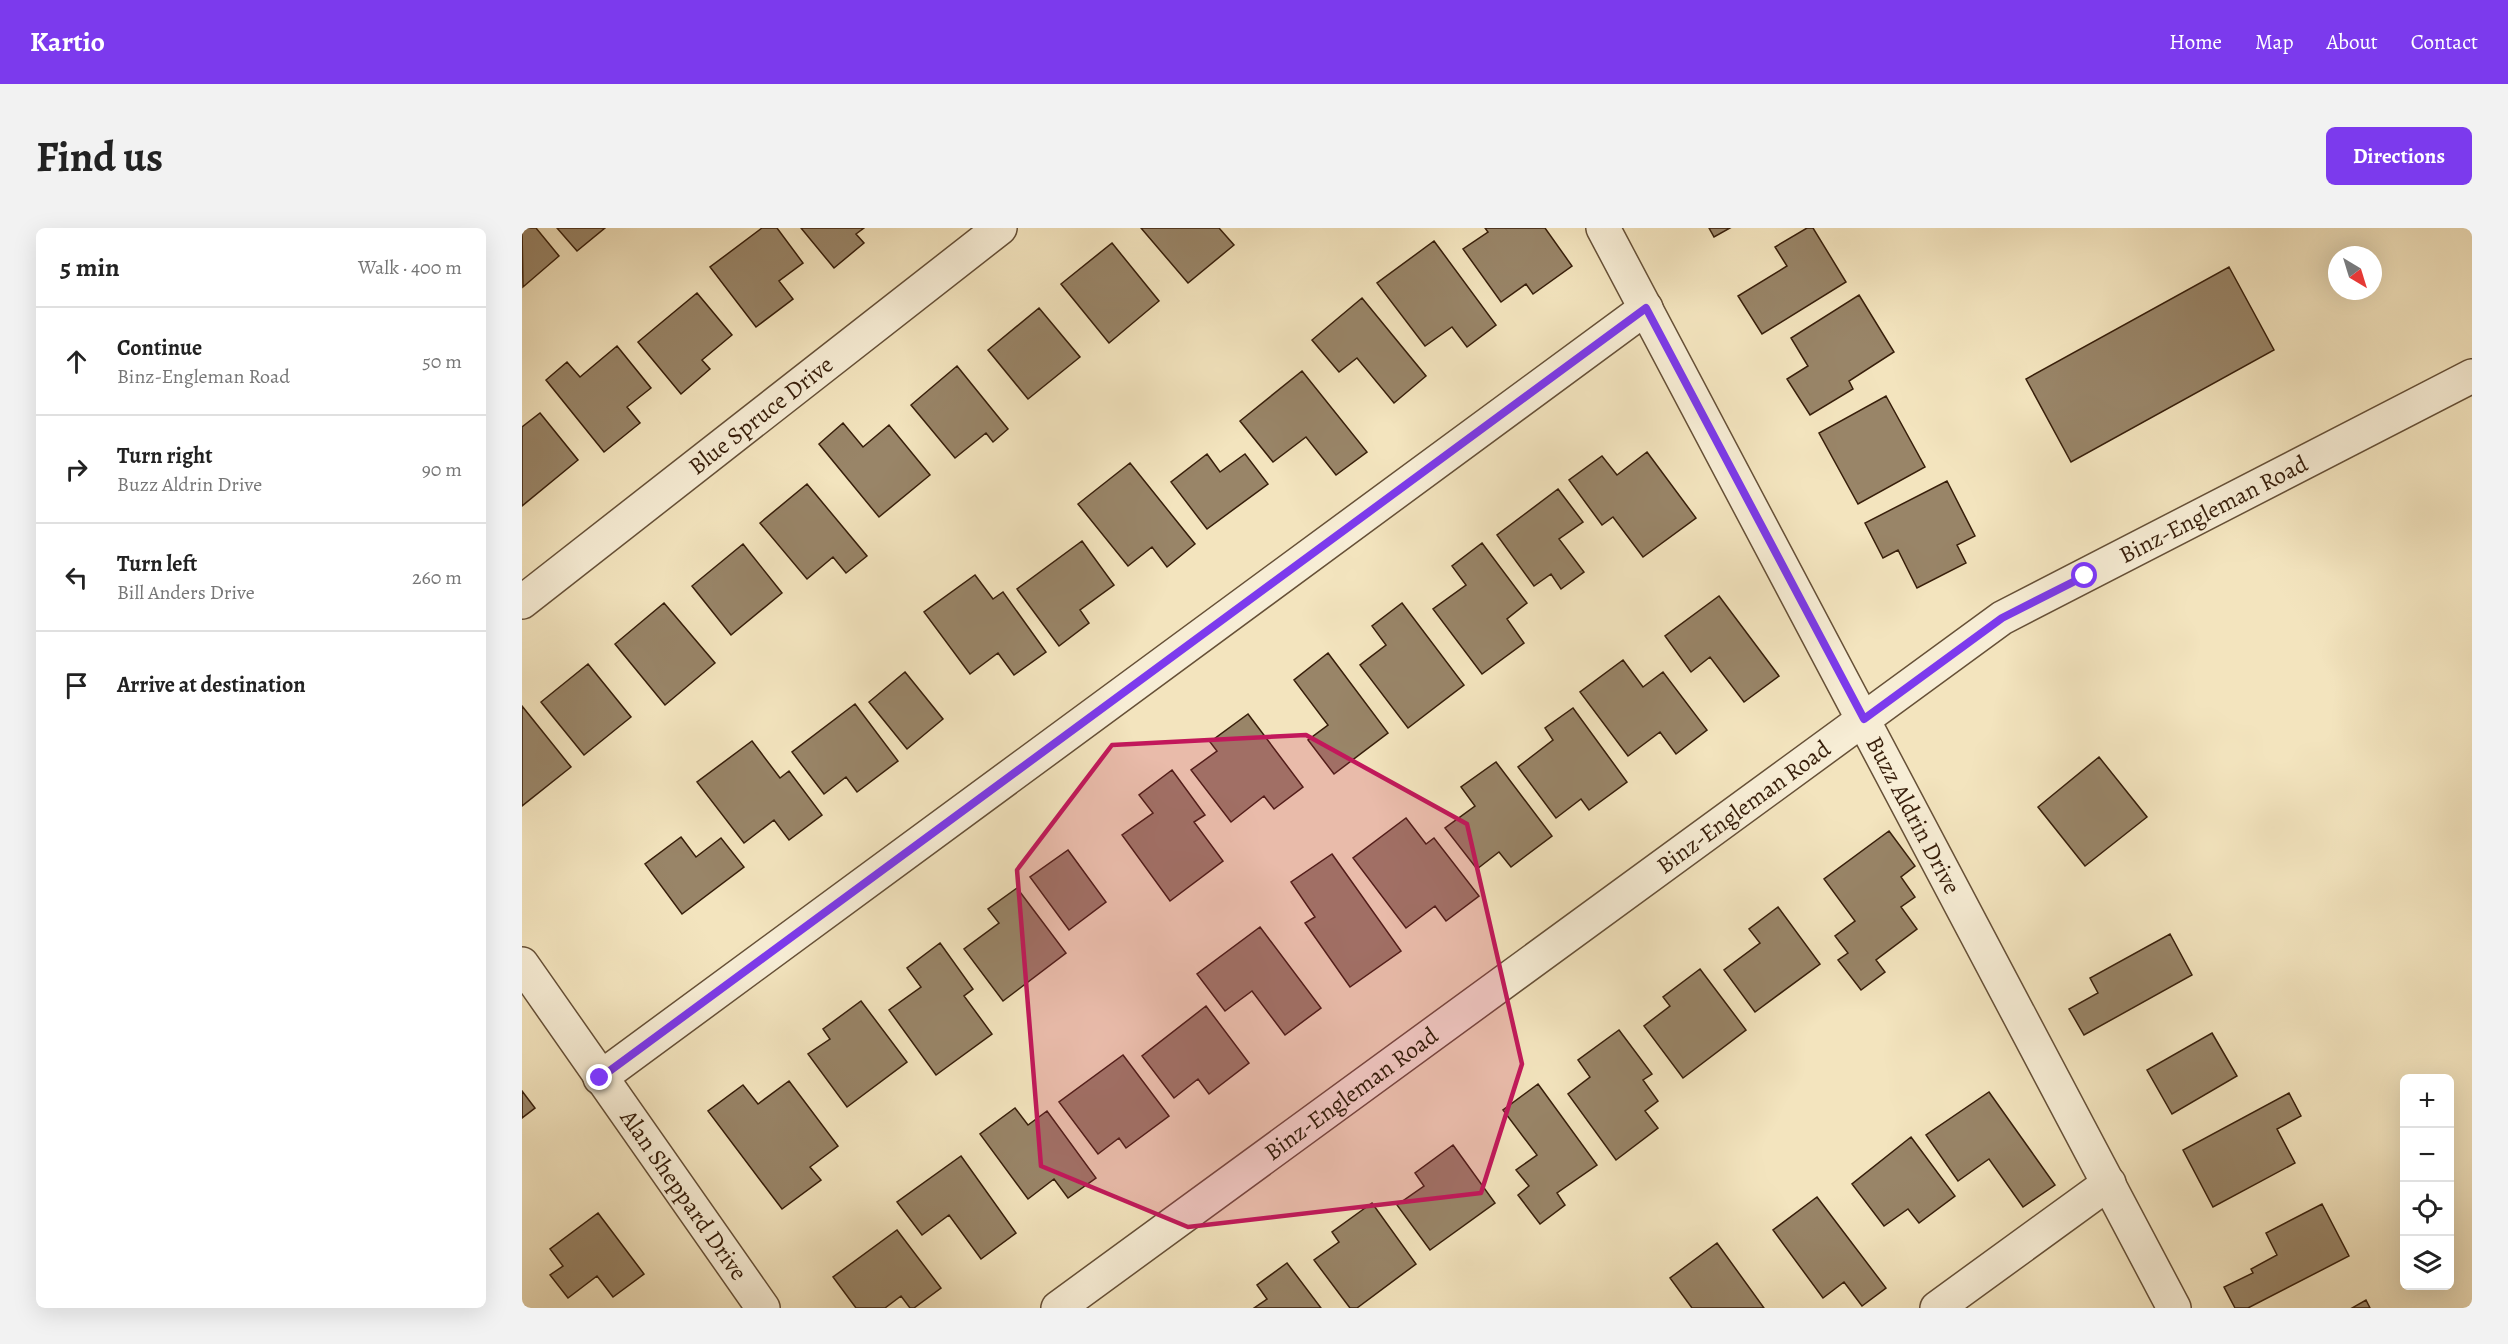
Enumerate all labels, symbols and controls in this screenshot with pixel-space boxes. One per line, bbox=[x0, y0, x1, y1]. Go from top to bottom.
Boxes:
text: Kartio bbox=[30, 23, 105, 61]
text: Home bbox=[2169, 28, 2222, 56]
text: Map bbox=[2255, 28, 2293, 56]
text: About bbox=[2326, 28, 2378, 56]
text: Contact bbox=[2411, 28, 2478, 56]
button: Directions bbox=[2326, 127, 2472, 185]
text: Find us bbox=[36, 128, 163, 185]
north arrow bbox=[2328, 246, 2382, 300]
text: 5 min bbox=[60, 250, 120, 285]
text: Walk · 400 m bbox=[358, 254, 462, 281]
text: Continue bbox=[117, 333, 202, 363]
icon: ahead bbox=[60, 345, 93, 378]
text: 50 m bbox=[422, 348, 462, 375]
street label: Blue Spruce Drive bbox=[682, 349, 840, 482]
text: Binz-Engleman Road bbox=[117, 363, 290, 390]
text: Turn right bbox=[117, 441, 213, 471]
street label: Binz-Engleman Road bbox=[2114, 447, 2313, 571]
icon: right bbox=[60, 453, 93, 486]
text: 90 m bbox=[422, 456, 462, 483]
text: Buzz Aldrin Drive bbox=[117, 471, 262, 498]
text: Turn left bbox=[117, 549, 197, 579]
icon: left bbox=[60, 561, 93, 594]
route start bbox=[2071, 562, 2097, 588]
text: 260 m bbox=[412, 564, 462, 591]
text: Bill Anders Drive bbox=[117, 579, 255, 606]
icon: arrive bbox=[60, 669, 93, 702]
text: Arrive at destination bbox=[117, 670, 306, 700]
street label: Buzz Aldrin Drive bbox=[1858, 730, 1968, 900]
street label: Binz-Engleman Road bbox=[1650, 733, 1837, 881]
street label: Binz-Engleman Road bbox=[1258, 1019, 1444, 1168]
route end bbox=[586, 1064, 612, 1090]
map controls bbox=[2400, 1074, 2454, 1290]
button: + bbox=[2400, 1074, 2454, 1128]
street label: Alan Sheppard Drive bbox=[612, 1102, 755, 1287]
button: − bbox=[2400, 1128, 2454, 1182]
button: locate bbox=[2400, 1182, 2454, 1236]
button: layers bbox=[2400, 1236, 2454, 1290]

